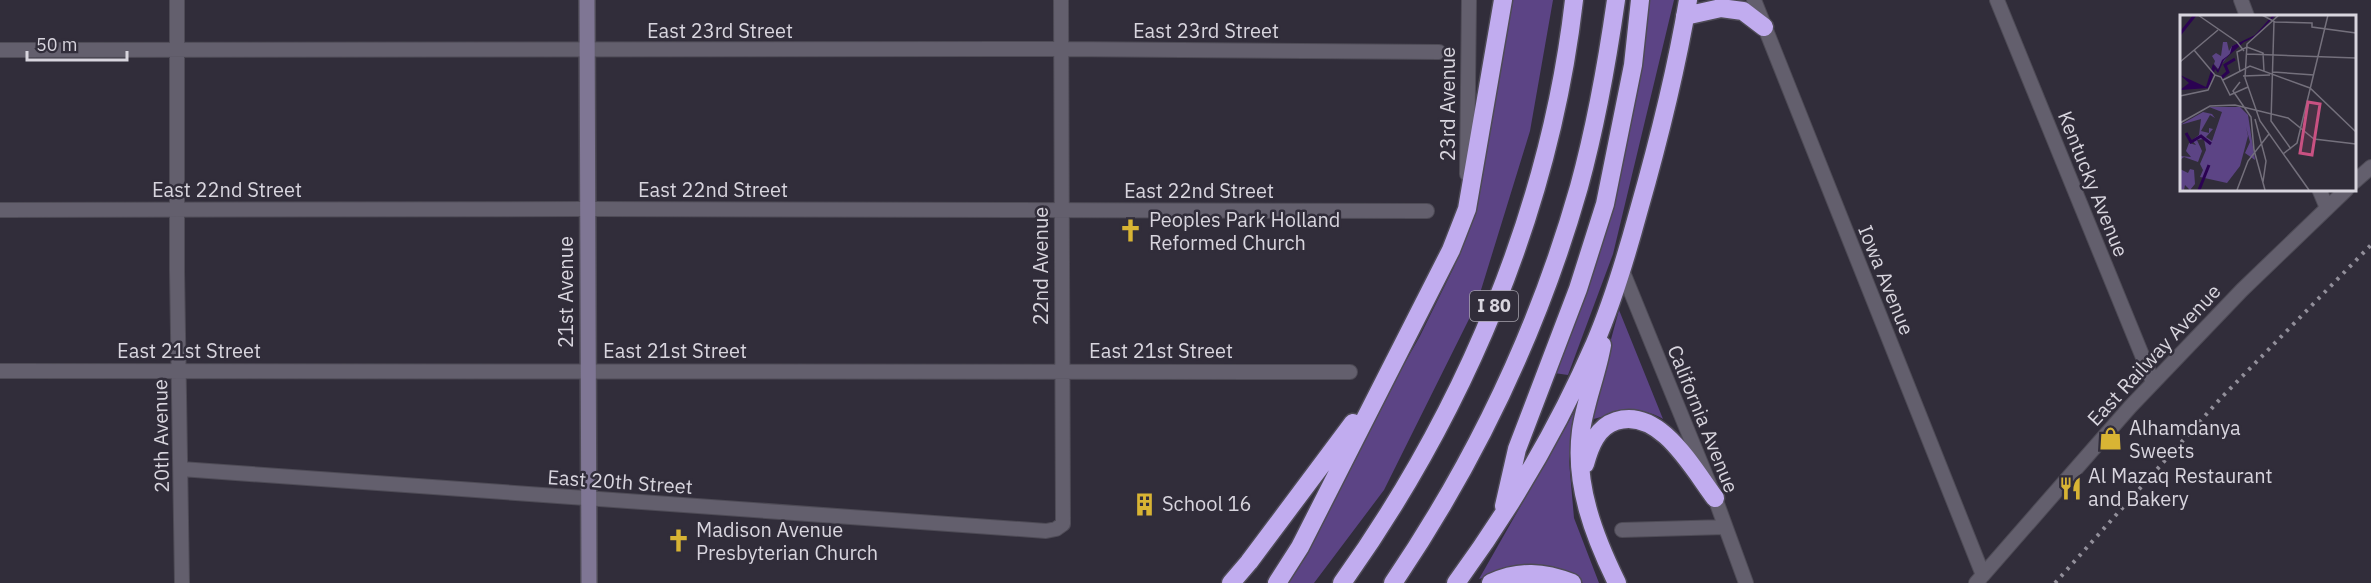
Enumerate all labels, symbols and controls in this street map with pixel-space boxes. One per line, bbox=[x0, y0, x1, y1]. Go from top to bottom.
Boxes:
inset map bbox=[2180, 15, 2356, 190]
street label: East 23rd Street bbox=[647, 17, 793, 44]
street label: East 23rd Street bbox=[1133, 17, 1279, 44]
scale bar bbox=[27, 24, 128, 62]
text: 50 m bbox=[36, 33, 78, 56]
street label: 23rd Avenue bbox=[1434, 47, 1461, 161]
street label: Kentucky Avenue bbox=[2052, 107, 2135, 261]
street label: East 22nd Street bbox=[152, 176, 302, 203]
street label: East 22nd Street bbox=[638, 176, 788, 203]
street label: East 22nd Street bbox=[1124, 177, 1274, 204]
place label: Peoples Park Holland Reformed Church bbox=[1149, 206, 1340, 256]
street label: 22nd Avenue bbox=[1027, 207, 1054, 325]
church icon: Peoples Park Holland Reformed Church bbox=[1118, 218, 1144, 244]
street label: Iowa Avenue bbox=[1852, 221, 1921, 339]
street label: 21st Avenue bbox=[552, 236, 579, 348]
street label: East Railway Avenue bbox=[2081, 278, 2226, 431]
road number: I 80 bbox=[1470, 291, 1518, 321]
street label: East 21st Street bbox=[117, 337, 261, 364]
street label: East 21st Street bbox=[603, 337, 747, 364]
street label: East 21st Street bbox=[1089, 337, 1233, 364]
street label: California Avenue bbox=[1662, 341, 1745, 497]
street label: 20th Avenue bbox=[146, 379, 175, 493]
place label: Alhamdanya Sweets bbox=[2129, 414, 2241, 464]
shop icon: Alhamdanya Sweets bbox=[2098, 426, 2124, 452]
place label: Al Mazaq Restaurant and Bakery bbox=[2088, 462, 2273, 512]
street label: East 20th Street bbox=[546, 463, 694, 500]
restaurant icon: Al Mazaq Restaurant and Bakery bbox=[2057, 475, 2083, 501]
place label: School 16 bbox=[1162, 490, 1252, 517]
building icon: School 16 bbox=[1131, 491, 1157, 517]
place label: Madison Avenue Presbyterian Church bbox=[696, 516, 878, 566]
church icon: Madison Avenue Presbyterian Church bbox=[665, 528, 691, 554]

